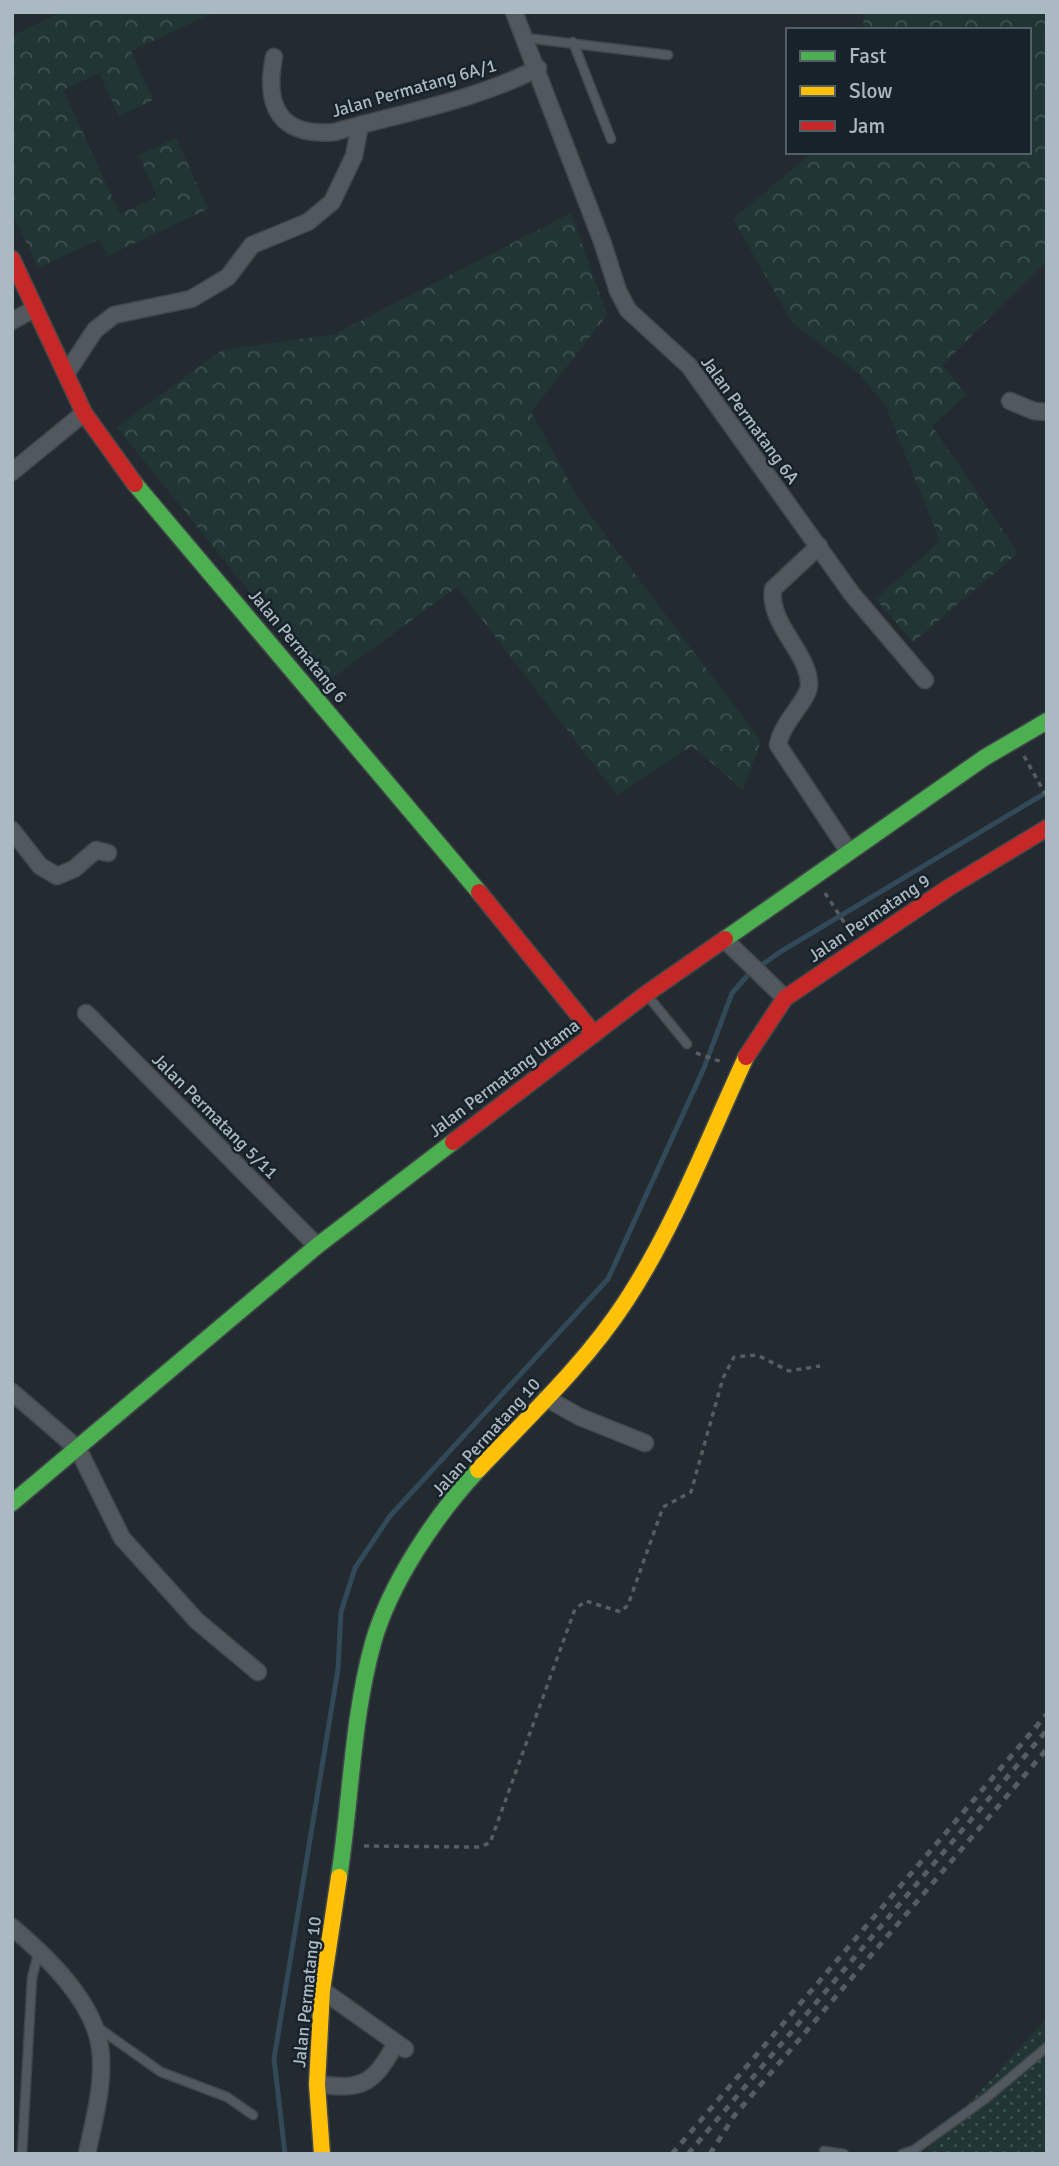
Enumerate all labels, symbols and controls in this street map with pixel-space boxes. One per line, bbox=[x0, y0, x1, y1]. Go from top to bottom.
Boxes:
legend bbox=[786, 28, 1031, 154]
text: Fast bbox=[849, 43, 886, 69]
street label: Jalan Permatang 6A/1 bbox=[329, 54, 499, 122]
text: Slow bbox=[849, 78, 893, 104]
text: Jam bbox=[849, 113, 885, 139]
street label: Jalan Permatang 6A bbox=[696, 352, 804, 488]
street label: Jalan Permatang 6 bbox=[244, 585, 352, 707]
street label: Jalan Permatang 9 bbox=[804, 869, 934, 967]
street label: Jalan Permatang Utama bbox=[424, 1014, 584, 1142]
street label: Jalan Permatang 5/11 bbox=[147, 1048, 283, 1184]
street label: Jalan Permatang 10 bbox=[427, 1373, 545, 1501]
street label: Jalan Permatang 10 bbox=[288, 1915, 326, 2069]

